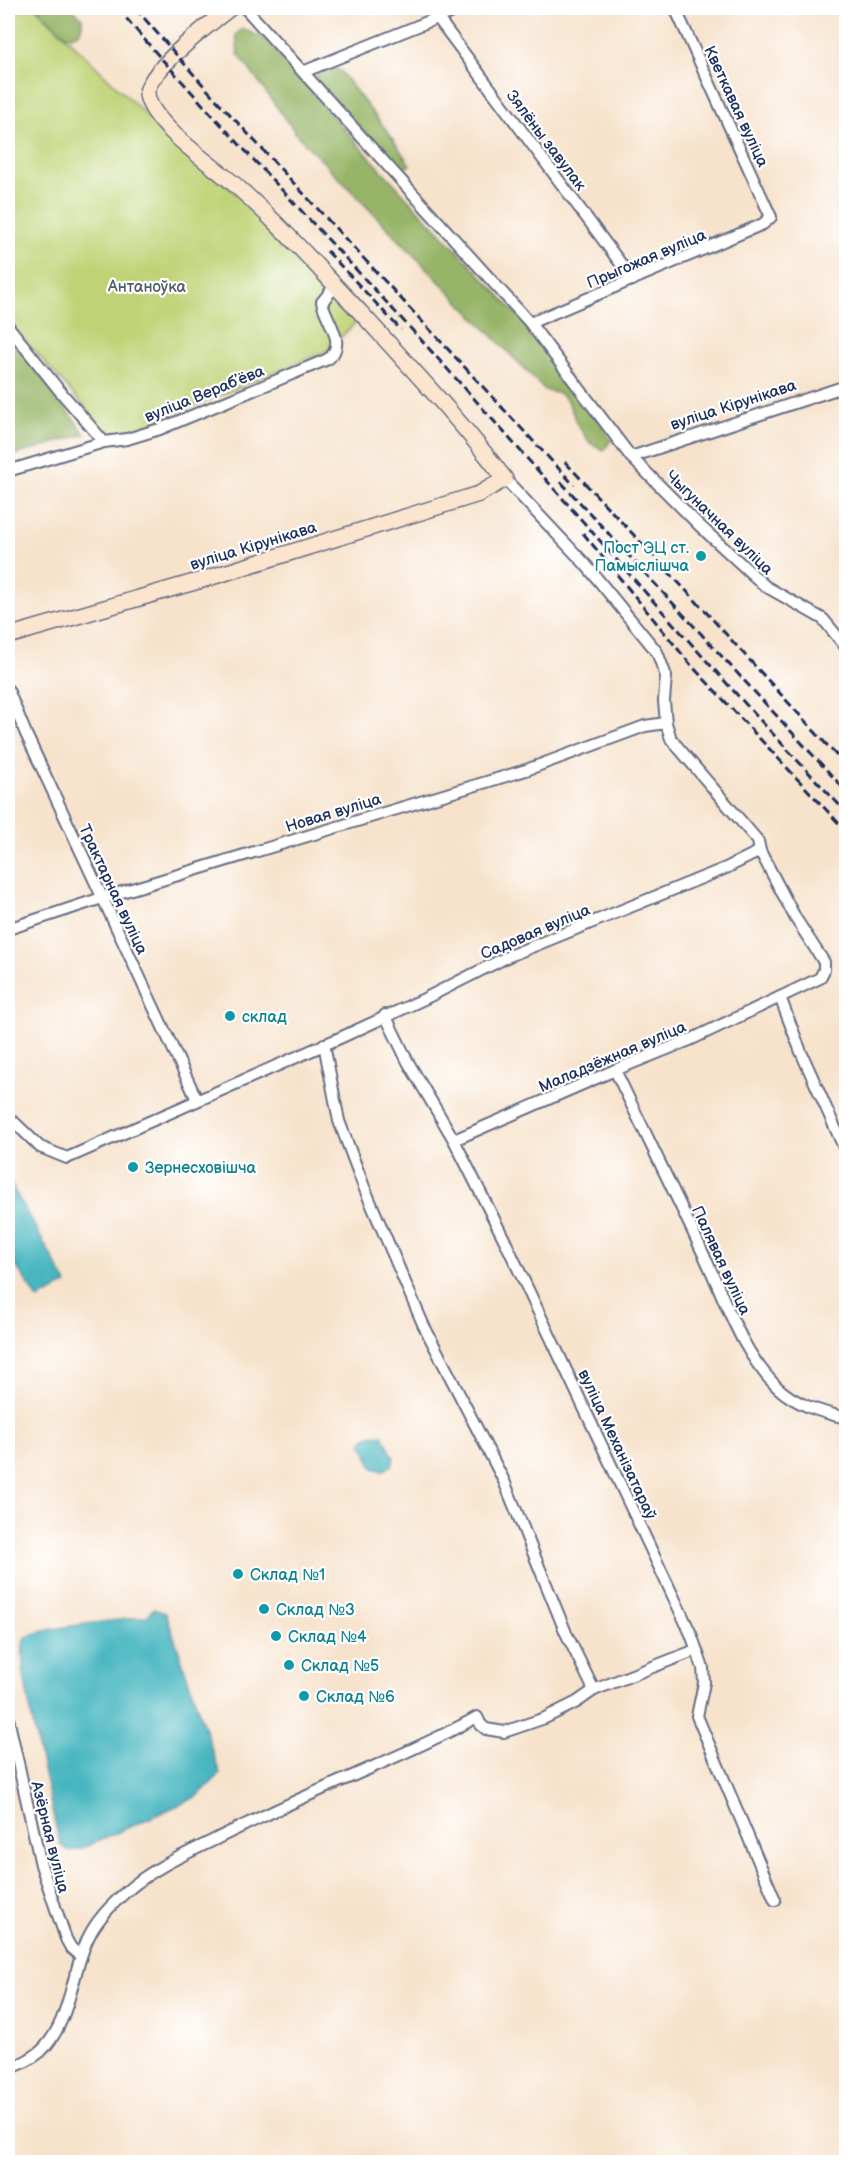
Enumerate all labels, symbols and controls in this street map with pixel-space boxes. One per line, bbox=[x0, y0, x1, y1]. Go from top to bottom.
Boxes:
street label: Кветкавая вуліца bbox=[699, 43, 772, 171]
street label: Зялёны завулак bbox=[502, 87, 590, 195]
street label: Прыгожая вуліца bbox=[584, 225, 710, 293]
park label: Антаноўка bbox=[107, 278, 186, 297]
street label: вуліца Верабʼёва bbox=[142, 362, 268, 427]
street label: вуліца Кірунікава bbox=[668, 376, 799, 435]
street label: Чыгуначная вуліца bbox=[661, 467, 777, 580]
street label: вуліца Кірунікава bbox=[188, 518, 319, 575]
place label: Пост ЭЦ ст. Памыслішча bbox=[595, 539, 690, 576]
marker: Пост ЭЦ ст. Памыслішча bbox=[694, 549, 708, 563]
street label: Новая вуліца bbox=[283, 790, 384, 837]
street label: Трактарная вуліца bbox=[74, 822, 151, 958]
street label: Садовая вуліца bbox=[478, 901, 594, 964]
place label: склад bbox=[242, 1008, 287, 1027]
marker: склад bbox=[223, 1009, 237, 1023]
street label: Маладзёжная вуліца bbox=[536, 1018, 690, 1097]
place label: Зернесховішча bbox=[145, 1159, 256, 1178]
marker: Зернесховішча bbox=[126, 1160, 140, 1174]
street label: Палявая вуліца bbox=[687, 1203, 754, 1319]
street label: вуліца Механізатараў bbox=[574, 1367, 660, 1523]
place label: Склад №1 bbox=[250, 1566, 325, 1585]
marker: Склад №1 bbox=[231, 1567, 245, 1581]
place label: Склад №3 bbox=[276, 1601, 355, 1620]
marker: Склад №3 bbox=[257, 1602, 271, 1616]
place label: Склад №4 bbox=[288, 1628, 367, 1647]
marker: Склад №4 bbox=[269, 1629, 283, 1643]
place label: Склад №5 bbox=[301, 1657, 379, 1676]
marker: Склад №5 bbox=[282, 1658, 296, 1672]
place label: Склад №6 bbox=[316, 1688, 395, 1707]
marker: Склад №6 bbox=[297, 1689, 311, 1703]
street label: Азёрная вуліца bbox=[26, 1779, 73, 1896]

